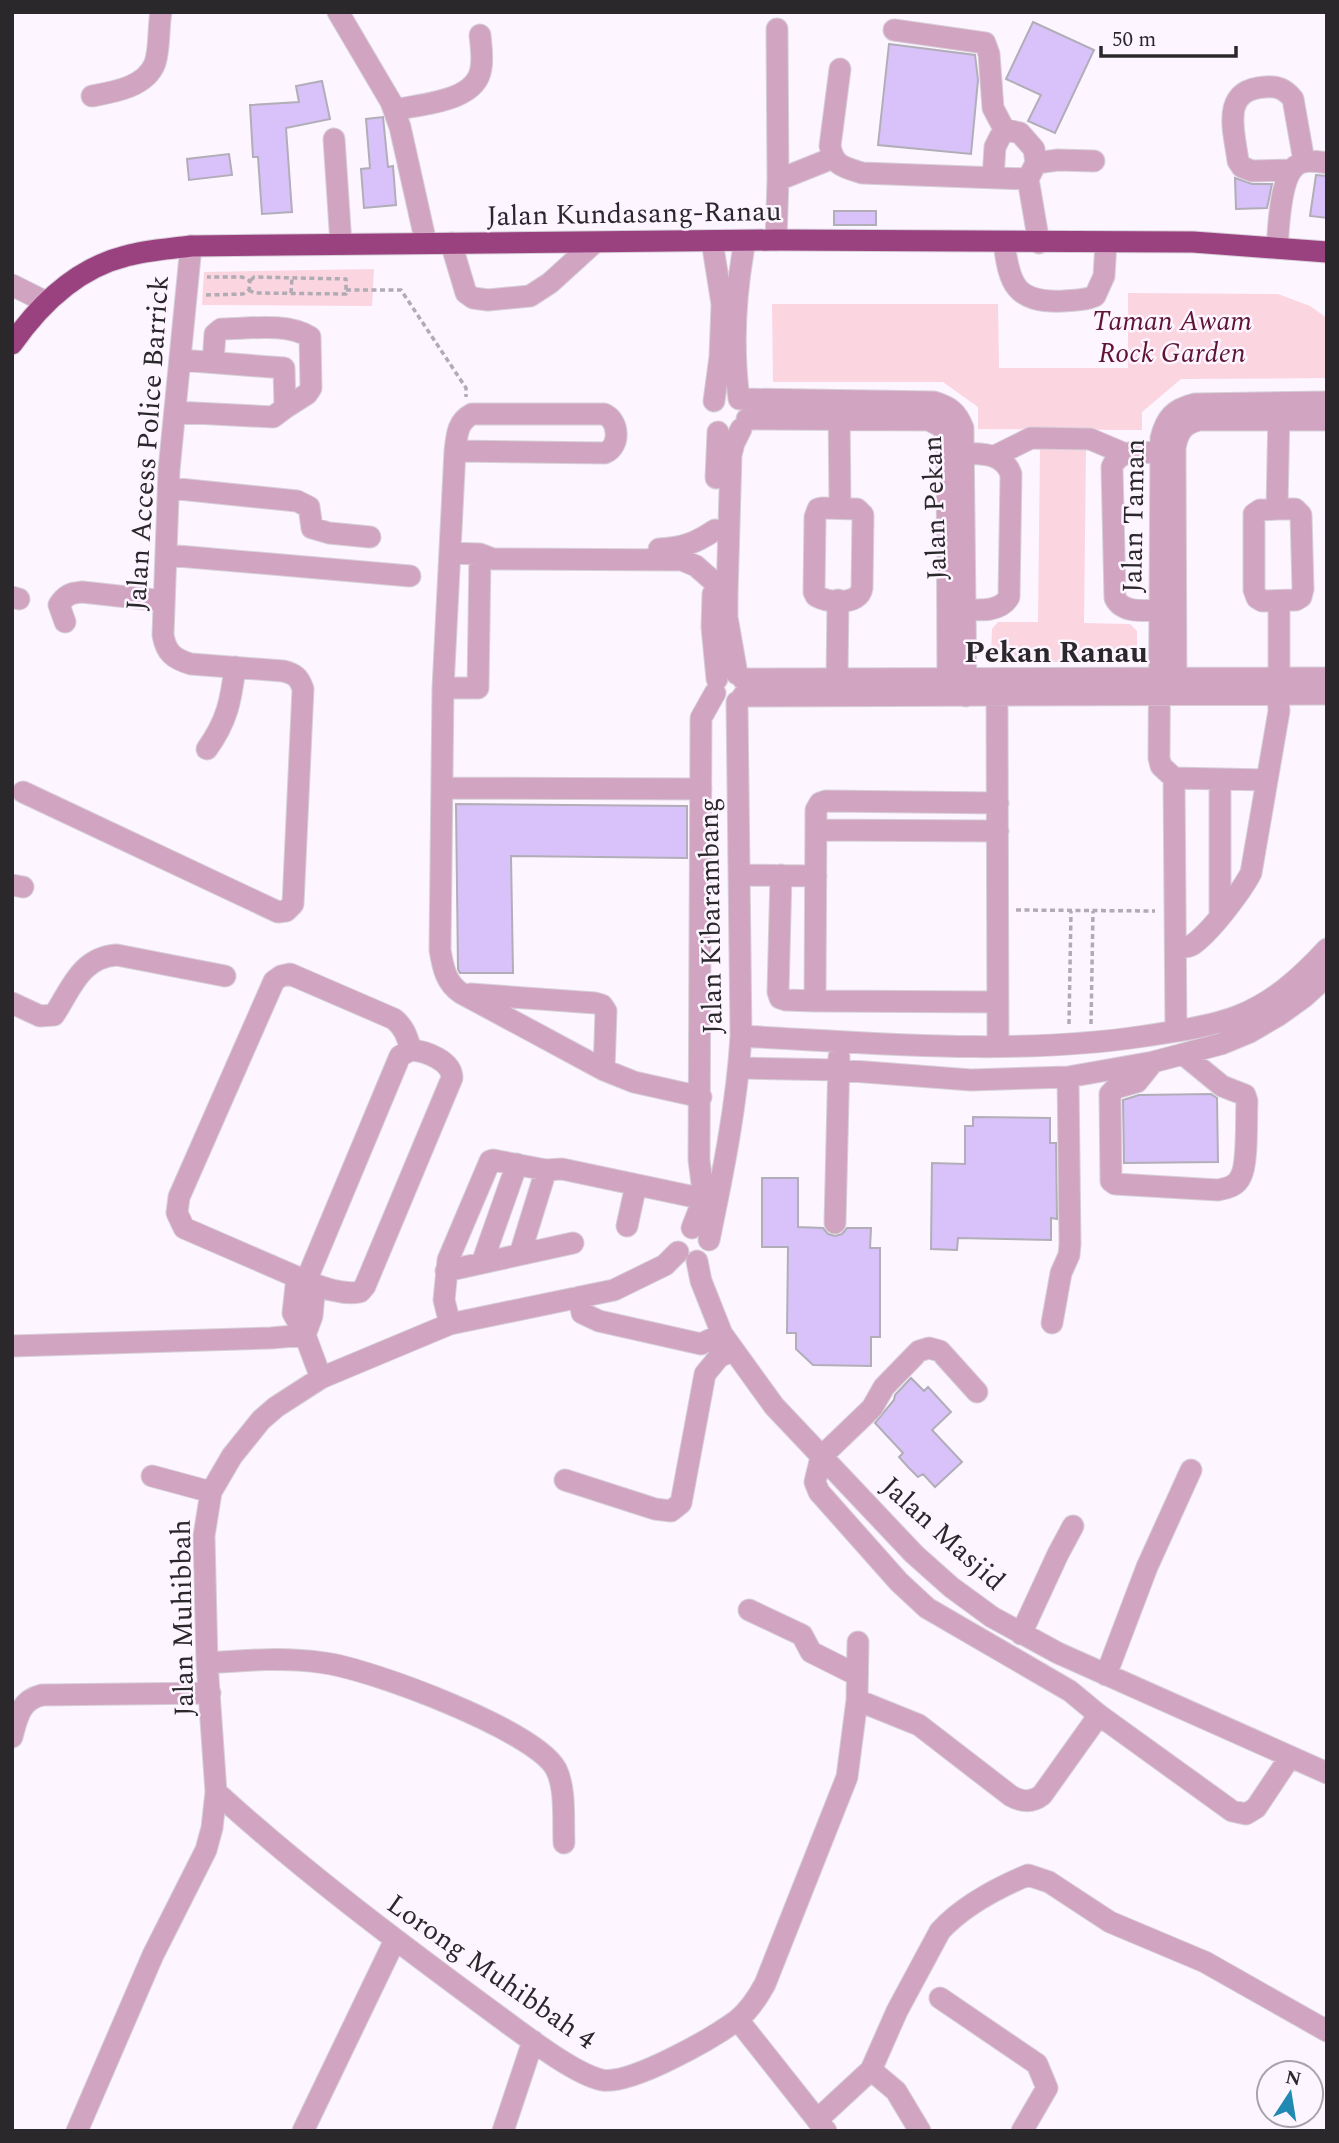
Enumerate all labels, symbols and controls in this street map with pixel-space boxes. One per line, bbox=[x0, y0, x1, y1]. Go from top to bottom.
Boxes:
scale bar bbox=[1101, 14, 1236, 58]
text: 50 m bbox=[1112, 24, 1156, 56]
street label: Jalan Kundasang-Ranau bbox=[486, 190, 782, 238]
street label: Jalan Access Police Barrick bbox=[115, 274, 181, 612]
park label: Taman Awam Rock Garden bbox=[1092, 300, 1252, 375]
street label: Jalan Pekan bbox=[911, 435, 959, 581]
street label: Jalan Taman bbox=[1111, 439, 1157, 593]
district label: Pekan Ranau bbox=[964, 630, 1148, 676]
street label: Jalan Kibarambang bbox=[687, 797, 735, 1035]
street label: Jalan Masjid bbox=[871, 1466, 1015, 1602]
street label: Jalan Muhibbah bbox=[160, 1519, 206, 1717]
street label: Lorong Muhibbah 4 bbox=[377, 1883, 605, 2061]
north arrow bbox=[1255, 2059, 1325, 2129]
text: N bbox=[1283, 2063, 1304, 2095]

